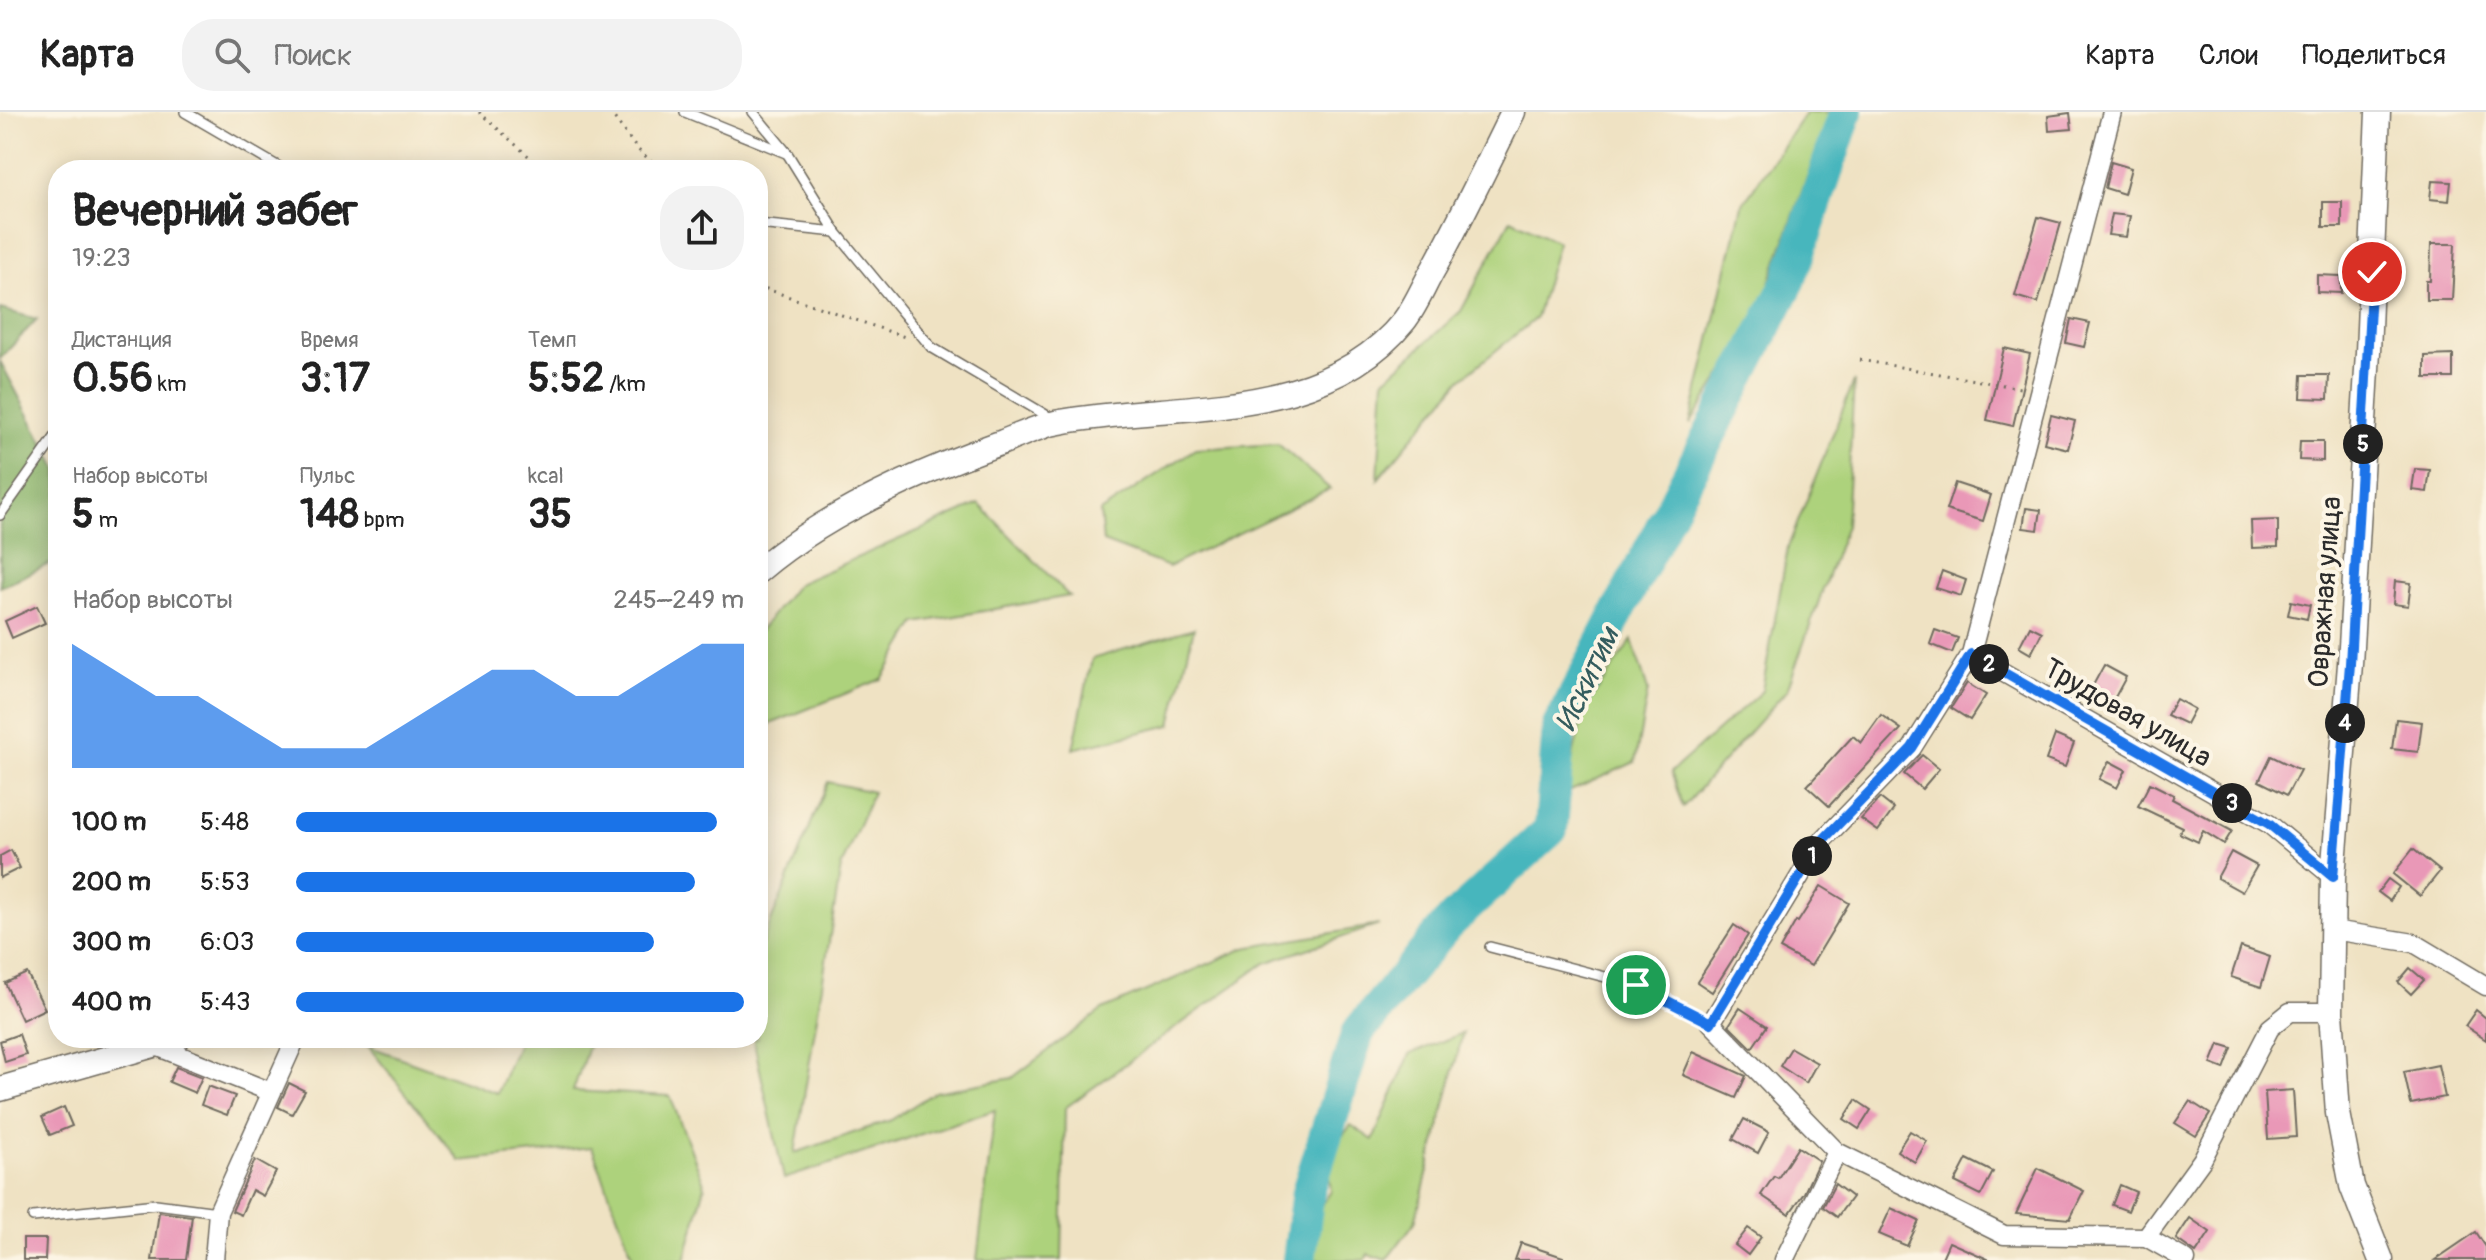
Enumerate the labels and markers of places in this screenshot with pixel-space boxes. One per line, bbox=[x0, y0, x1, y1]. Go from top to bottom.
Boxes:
pin bbox=[2338, 238, 2406, 306]
pin: 5 bbox=[2343, 424, 2383, 464]
pin: 2 bbox=[1969, 644, 2009, 684]
pin: 4 bbox=[2325, 703, 2365, 743]
pin: 3 bbox=[2212, 783, 2252, 823]
pin: 1 bbox=[1792, 836, 1832, 876]
pin bbox=[1602, 951, 1670, 1019]

